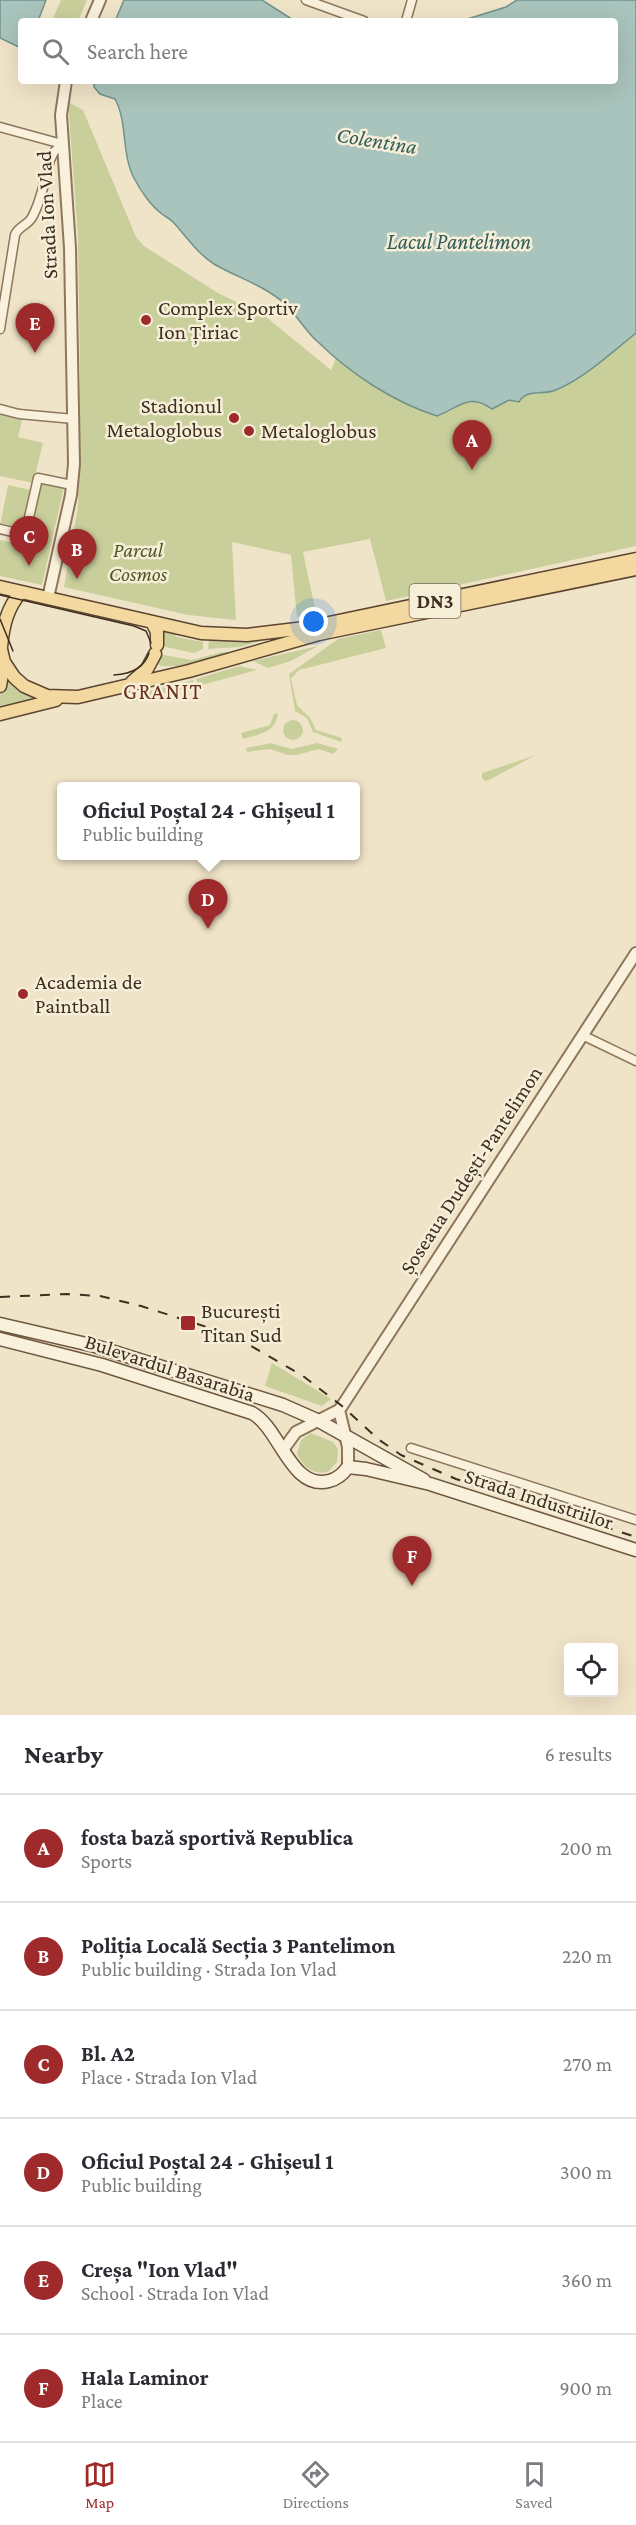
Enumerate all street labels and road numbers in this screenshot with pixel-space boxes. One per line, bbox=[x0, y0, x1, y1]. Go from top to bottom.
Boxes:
street label: Strada Ion Vlad bbox=[32, 150, 62, 280]
road number: DN3 bbox=[410, 584, 460, 618]
street label: Șoseaua Dudești-Pantelimon bbox=[395, 1062, 548, 1279]
street label: Bulevardul Basarabia bbox=[82, 1329, 258, 1407]
street label: Strada Industriilor bbox=[462, 1464, 617, 1535]

